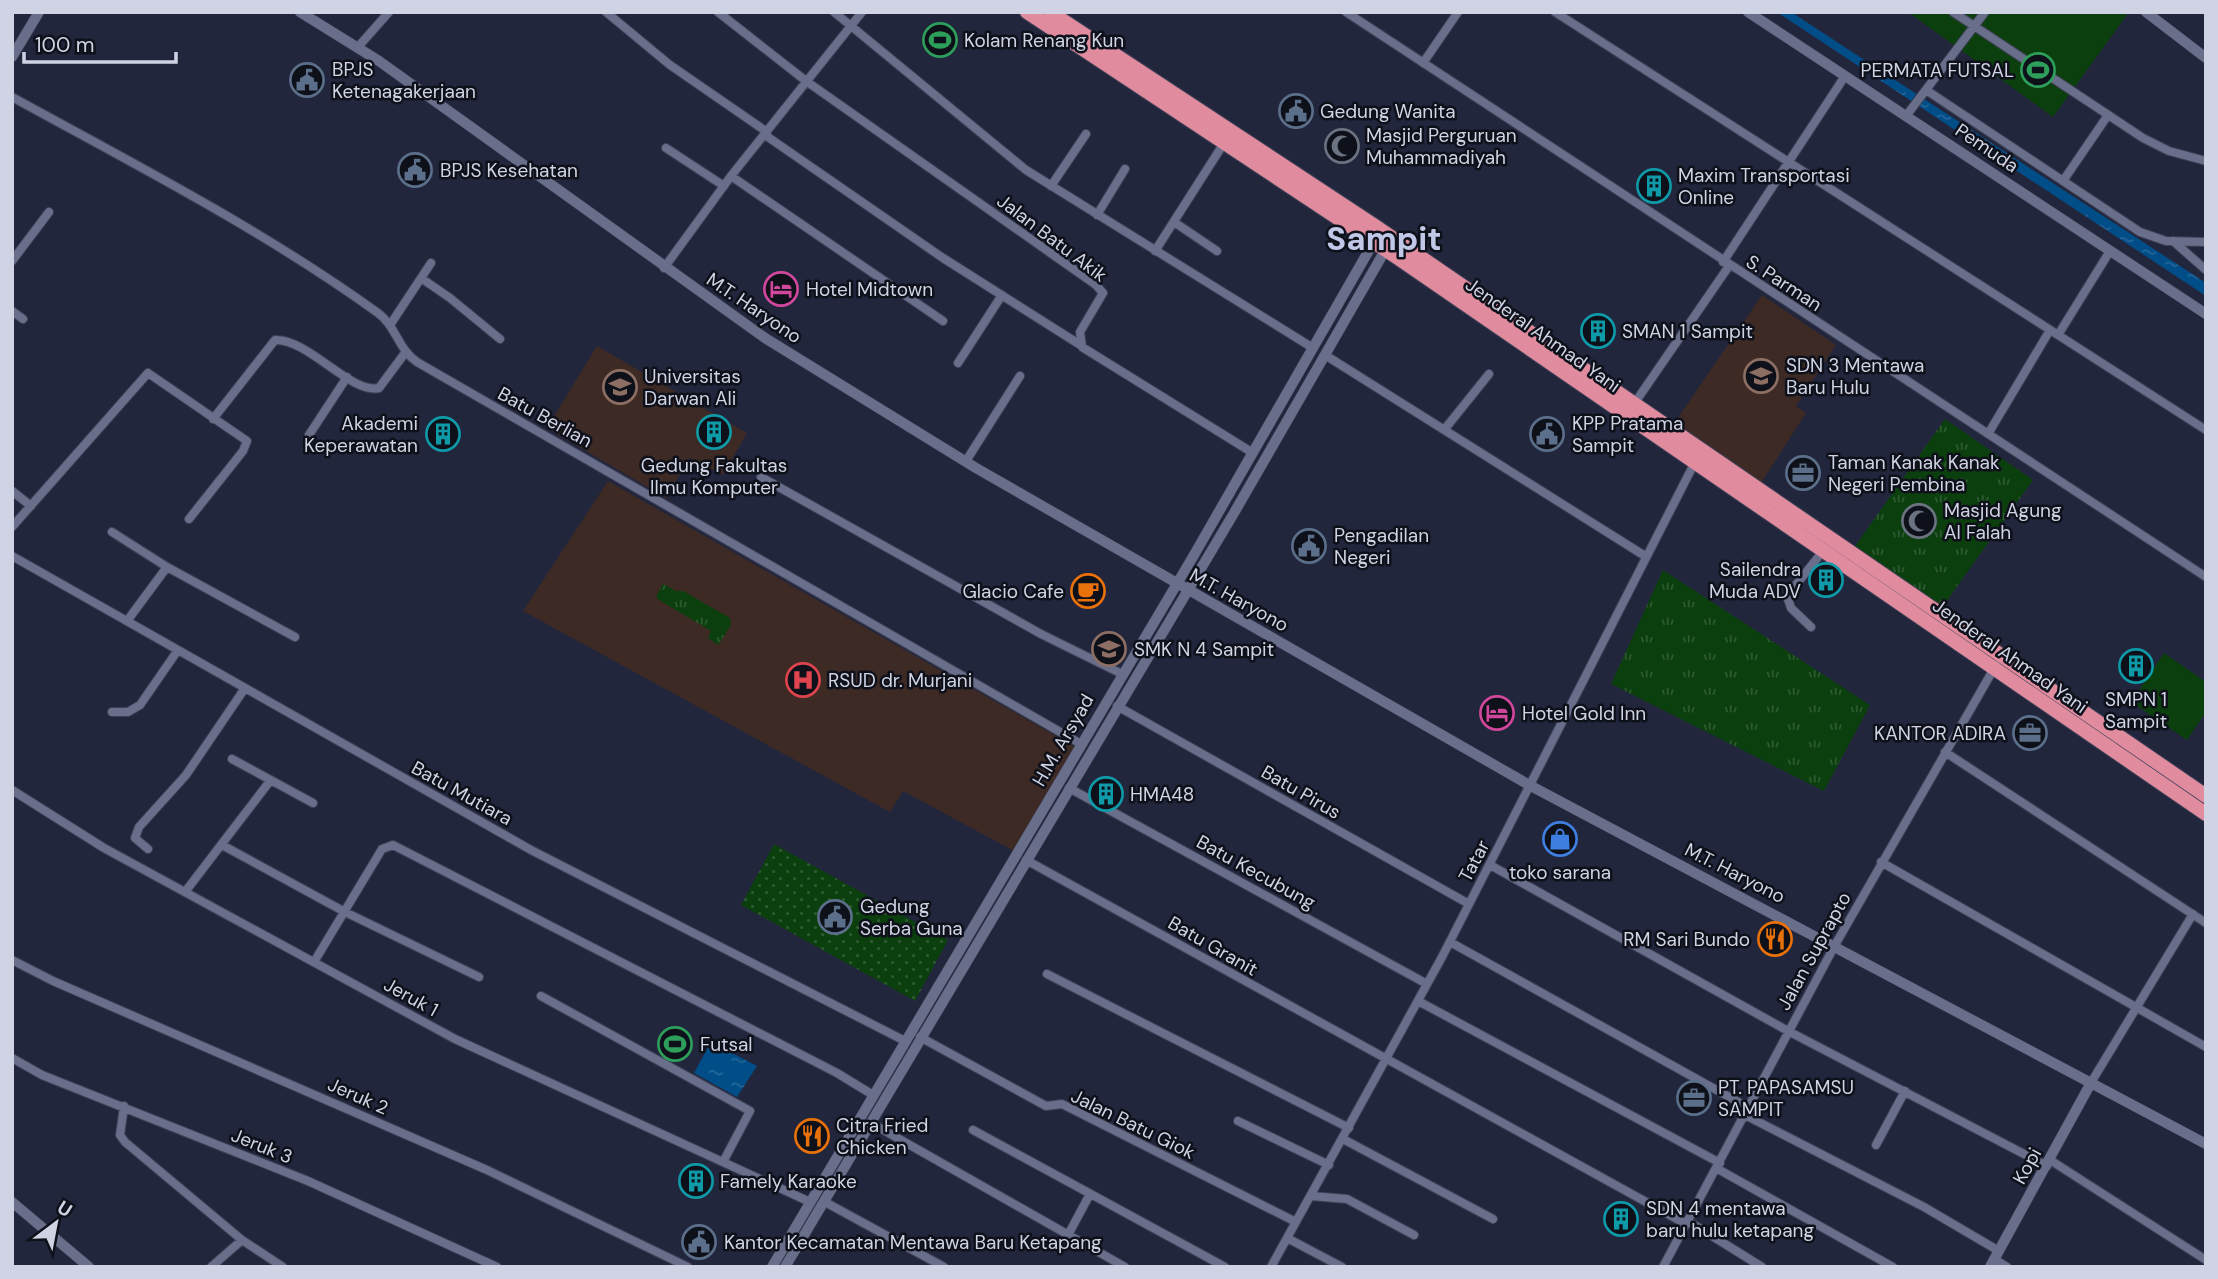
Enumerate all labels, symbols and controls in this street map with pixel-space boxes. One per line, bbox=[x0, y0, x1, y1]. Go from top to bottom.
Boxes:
scale bar bbox=[24, 21, 177, 65]
sports icon: Kolam Renang Kun bbox=[921, 21, 959, 59]
place label: Kolam Renang Kun bbox=[964, 28, 1124, 53]
text: 100 m bbox=[35, 31, 95, 59]
sports icon: PERMATA FUTSAL bbox=[2019, 51, 2057, 89]
place label: BPJS Ketenagakerjaan bbox=[332, 57, 476, 104]
place label: PERMATA FUTSAL bbox=[1860, 58, 2014, 83]
public building icon: BPJS Ketenagakerjaan bbox=[288, 61, 326, 99]
public building icon: Gedung Wanita bbox=[1277, 92, 1315, 130]
place label: Gedung Wanita bbox=[1320, 99, 1456, 124]
street label: Pemuda bbox=[1950, 118, 2024, 178]
place label: Masjid Perguruan Muhammadiyah bbox=[1366, 123, 1517, 170]
mosque icon: Masjid Perguruan Muhammadiyah bbox=[1323, 127, 1361, 165]
public building icon: BPJS Kesehatan bbox=[396, 151, 434, 189]
place label: BPJS Kesehatan bbox=[440, 158, 578, 183]
place label: Maxim Transportasi Online bbox=[1678, 163, 1850, 210]
building icon: Maxim Transportasi Online bbox=[1635, 167, 1673, 205]
street label: Jalan Batu Akik bbox=[992, 188, 1112, 288]
district label: Sampit bbox=[1326, 217, 1442, 260]
street label: S. Parman bbox=[1741, 249, 1827, 317]
street label: M.T. Haryono bbox=[702, 267, 806, 349]
hotel icon: Hotel Midtown bbox=[762, 270, 800, 308]
street label: Jenderal Ahmad Yani bbox=[1461, 272, 1625, 398]
place label: Hotel Midtown bbox=[806, 277, 933, 302]
building icon: SMAN 1 Sampit bbox=[1579, 312, 1617, 350]
place label: SMAN 1 Sampit bbox=[1622, 319, 1753, 344]
place label: SDN 3 Mentawa Baru Hulu bbox=[1786, 353, 1924, 400]
school or university icon: SDN 3 Mentawa Baru Hulu bbox=[1742, 357, 1780, 395]
place label: Universitas Darwan Ali bbox=[644, 364, 741, 411]
school or university icon: Universitas Darwan Ali bbox=[601, 368, 639, 406]
street label: Batu Berlian bbox=[493, 381, 597, 453]
place label: Akademi Keperawatan bbox=[304, 411, 418, 458]
place label: KPP Pratama Sampit bbox=[1572, 411, 1683, 458]
building icon: Gedung Fakultas Ilmu Komputer bbox=[695, 413, 733, 451]
building icon: Akademi Keperawatan bbox=[424, 415, 462, 453]
public building icon: KPP Pratama Sampit bbox=[1528, 415, 1566, 453]
place label: Taman Kanak Kanak Negeri Pembina bbox=[1828, 450, 2000, 497]
place label: Gedung Fakultas Ilmu Komputer bbox=[641, 453, 787, 500]
office icon: Taman Kanak Kanak Negeri Pembina bbox=[1784, 454, 1822, 492]
place label: Masjid Agung Al Falah bbox=[1944, 498, 2062, 545]
mosque icon: Masjid Agung Al Falah bbox=[1900, 502, 1938, 540]
place label: Pengadilan Negeri bbox=[1334, 523, 1429, 570]
public building icon: Pengadilan Negeri bbox=[1290, 527, 1328, 565]
place label: Sailendra Muda ADV bbox=[1709, 557, 1801, 604]
building icon: Sailendra Muda ADV bbox=[1807, 561, 1845, 599]
street label: M.T. Haryono bbox=[1185, 563, 1293, 637]
cafe icon: Glacio Cafe bbox=[1069, 572, 1107, 610]
place label: Glacio Cafe bbox=[962, 579, 1064, 604]
street label: Jenderal Ahmad Yani bbox=[1928, 593, 2092, 719]
school or university icon: SMK N 4 Sampit bbox=[1090, 630, 1128, 668]
place label: SMK N 4 Sampit bbox=[1134, 637, 1274, 662]
building icon: SMPN 1 Sampit bbox=[2117, 647, 2155, 685]
hospital icon: RSUD dr. Murjani bbox=[784, 661, 822, 699]
place label: RSUD dr. Murjani bbox=[828, 668, 972, 693]
place label: SMPN 1 Sampit bbox=[2105, 687, 2167, 734]
street label: H.M. Arsyad bbox=[1027, 689, 1099, 791]
hotel icon: Hotel Gold Inn bbox=[1478, 694, 1516, 732]
place label: Hotel Gold Inn bbox=[1522, 701, 1646, 726]
office icon: KANTOR ADIRA bbox=[2011, 714, 2049, 752]
place label: KANTOR ADIRA bbox=[1874, 721, 2006, 746]
street label: Batu Mutiara bbox=[407, 755, 517, 831]
street label: Batu Pirus bbox=[1257, 759, 1345, 825]
building icon: HMA48 bbox=[1087, 775, 1125, 813]
place label: HMA48 bbox=[1130, 782, 1194, 807]
shop icon: toko sarana bbox=[1541, 820, 1579, 858]
street label: Batu Kecubung bbox=[1192, 829, 1320, 915]
street label: Tatar bbox=[1453, 836, 1495, 886]
street label: M.T. Haryono bbox=[1681, 837, 1789, 909]
place label: toko sarana bbox=[1509, 860, 1611, 885]
street label: Jalan Suprapto bbox=[1771, 887, 1857, 1015]
place label: Gedung Serba Guna bbox=[860, 894, 963, 941]
public building icon: Gedung Serba Guna bbox=[816, 898, 854, 936]
street label: Batu Granit bbox=[1164, 910, 1262, 982]
restaurant icon: RM Sari Bundo bbox=[1756, 920, 1794, 958]
place label: RM Sari Bundo bbox=[1623, 927, 1750, 952]
street label: Jeruk 1 bbox=[379, 972, 443, 1022]
sports icon: Futsal bbox=[656, 1025, 694, 1063]
place label: Futsal bbox=[700, 1032, 753, 1057]
street label: Jeruk 2 bbox=[324, 1072, 392, 1120]
place label: PT. PAPASAMSU SAMPIT bbox=[1718, 1075, 1854, 1122]
office icon: PT. PAPASAMSU SAMPIT bbox=[1675, 1079, 1713, 1117]
street label: Jalan Batu Giok bbox=[1067, 1083, 1200, 1165]
place label: Citra Fried Chicken bbox=[836, 1113, 929, 1160]
restaurant icon: Citra Fried Chicken bbox=[793, 1117, 831, 1155]
street label: Jeruk 3 bbox=[228, 1122, 296, 1170]
street label: Kopi bbox=[2007, 1143, 2047, 1189]
building icon: Famely Karaoke bbox=[677, 1162, 715, 1200]
place label: Famely Karaoke bbox=[720, 1169, 857, 1194]
north arrow bbox=[21, 1188, 91, 1258]
text: U bbox=[53, 1195, 77, 1223]
place label: SDN 4 mentawa baru hulu ketapang bbox=[1646, 1196, 1814, 1243]
building icon: SDN 4 mentawa baru hulu ketapang bbox=[1602, 1200, 1640, 1238]
public building icon: Kantor Kecamatan Mentawa Baru Ketapang bbox=[680, 1223, 718, 1261]
place label: Kantor Kecamatan Mentawa Baru Ketapang bbox=[724, 1230, 1102, 1255]

